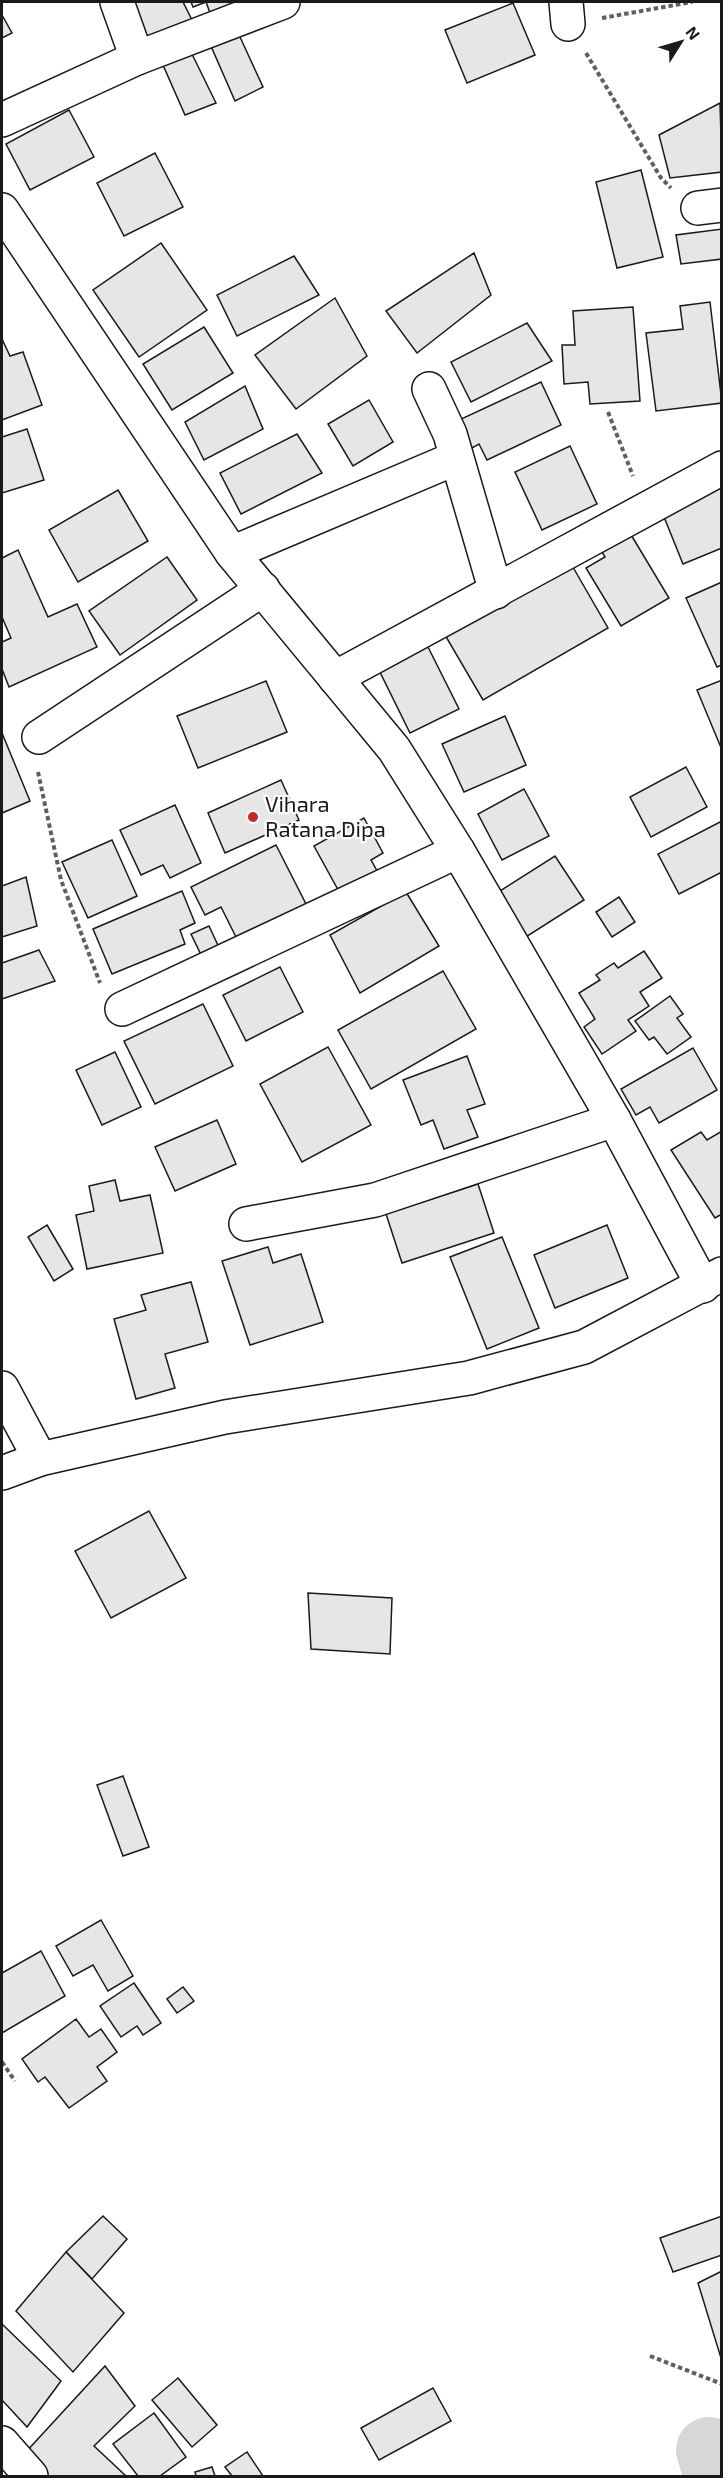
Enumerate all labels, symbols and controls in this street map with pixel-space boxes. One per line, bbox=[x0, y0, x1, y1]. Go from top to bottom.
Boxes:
north arrow bbox=[651, 12, 711, 72]
text: N bbox=[682, 22, 704, 43]
place label: Vihara Ratana Dipa bbox=[265, 790, 386, 841]
marker: Vihara Ratana Dipa bbox=[246, 810, 260, 824]

